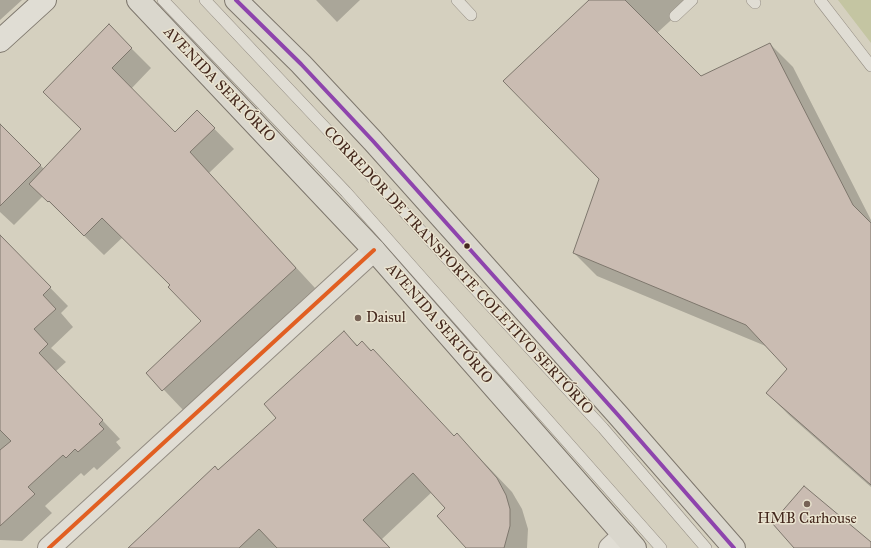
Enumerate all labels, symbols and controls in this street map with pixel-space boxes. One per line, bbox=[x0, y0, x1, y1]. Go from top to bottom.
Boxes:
street label: AVENIDA SERTÓRIO bbox=[159, 23, 279, 147]
street label: CORREDOR DE TRANSPORTE COLETIVO SERTÓRIO bbox=[319, 123, 597, 419]
unlabelled marker bbox=[462, 241, 472, 251]
street label: AVENIDA SERTÓRIO bbox=[382, 260, 496, 388]
place label: Daisul bbox=[366, 309, 406, 327]
marker: Daisul bbox=[353, 313, 363, 323]
marker: HMB Carhouse bbox=[802, 499, 812, 509]
place label: HMB Carhouse bbox=[757, 510, 857, 528]

